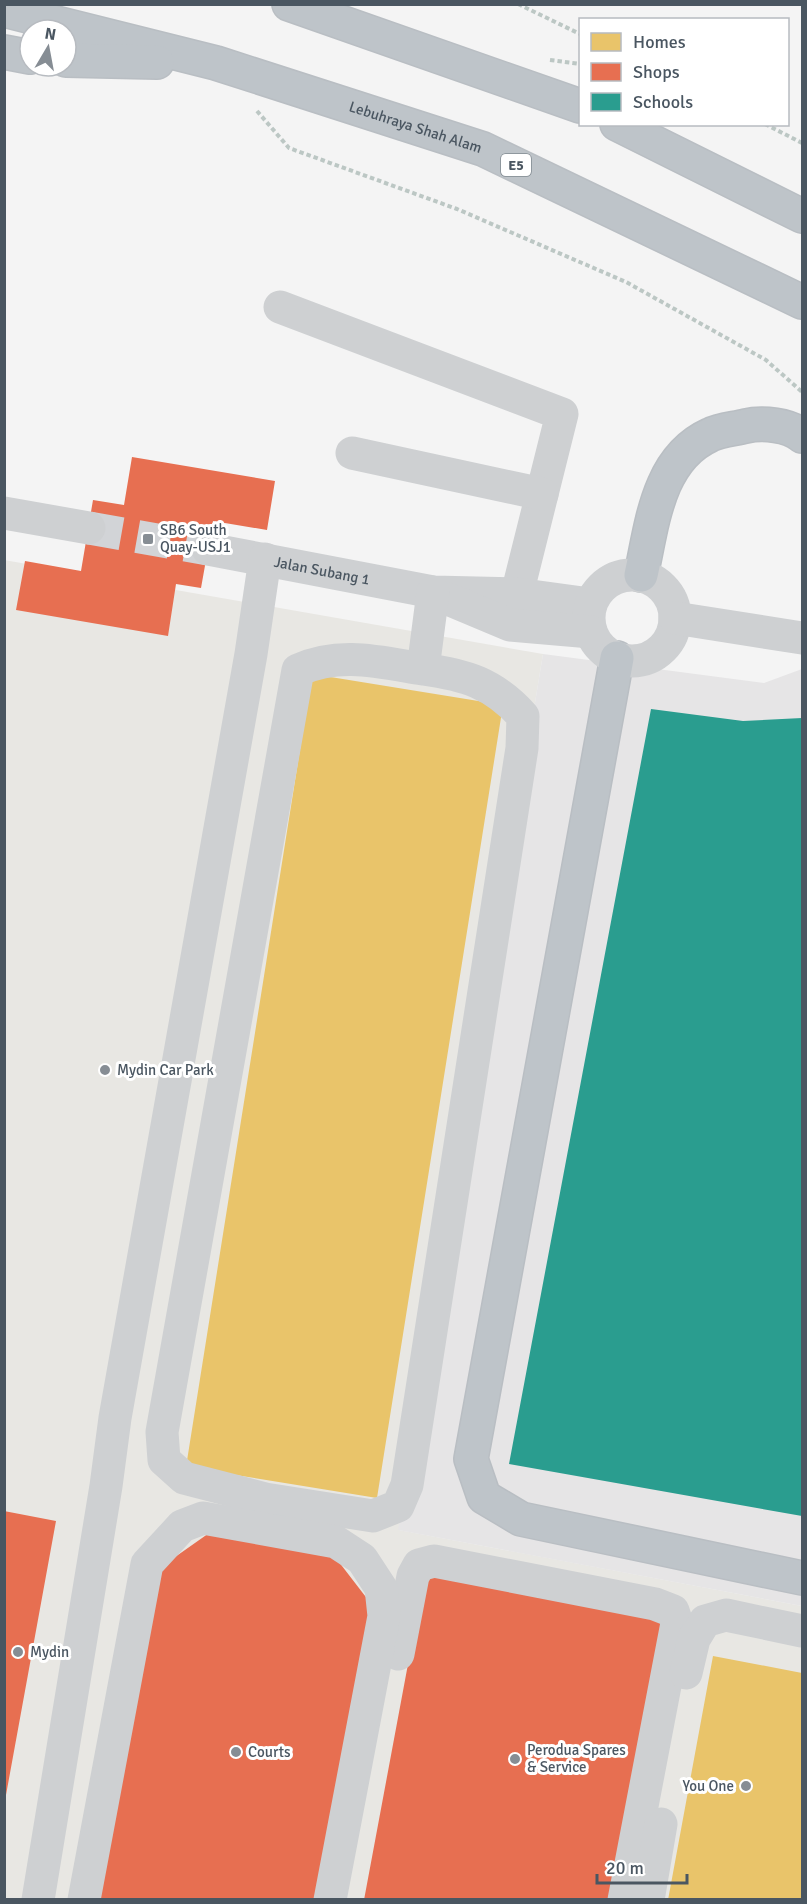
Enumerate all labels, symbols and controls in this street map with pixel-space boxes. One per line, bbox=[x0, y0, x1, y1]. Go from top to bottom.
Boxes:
north arrow bbox=[18, 18, 78, 78]
legend bbox=[579, 18, 789, 126]
text: N bbox=[43, 23, 58, 45]
text: Homes bbox=[633, 31, 686, 53]
text: Shops bbox=[633, 61, 680, 83]
text: Schools bbox=[633, 91, 693, 113]
street label: Lebuhraya Shah Alam bbox=[347, 97, 484, 157]
road number: E5 bbox=[501, 154, 531, 176]
place label: SB6 South Quay-USJ1 bbox=[160, 521, 231, 556]
marker: SB6 South Quay-USJ1 bbox=[141, 532, 155, 546]
street label: Jalan Subang 1 bbox=[273, 553, 371, 589]
place label: Mydin Car Park bbox=[117, 1061, 214, 1079]
marker: Mydin Car Park bbox=[98, 1063, 112, 1077]
place label: Mydin bbox=[30, 1643, 69, 1661]
marker: Mydin bbox=[11, 1645, 25, 1659]
place label: Perodua Spares & Service bbox=[527, 1741, 626, 1776]
place label: Courts bbox=[248, 1743, 291, 1761]
marker: Courts bbox=[229, 1745, 243, 1759]
marker: Perodua Spares & Service bbox=[508, 1752, 522, 1766]
place label: You One bbox=[682, 1777, 734, 1795]
marker: You One bbox=[739, 1779, 753, 1793]
scale bar bbox=[597, 1847, 687, 1885]
text: 20 m bbox=[606, 1857, 644, 1879]

